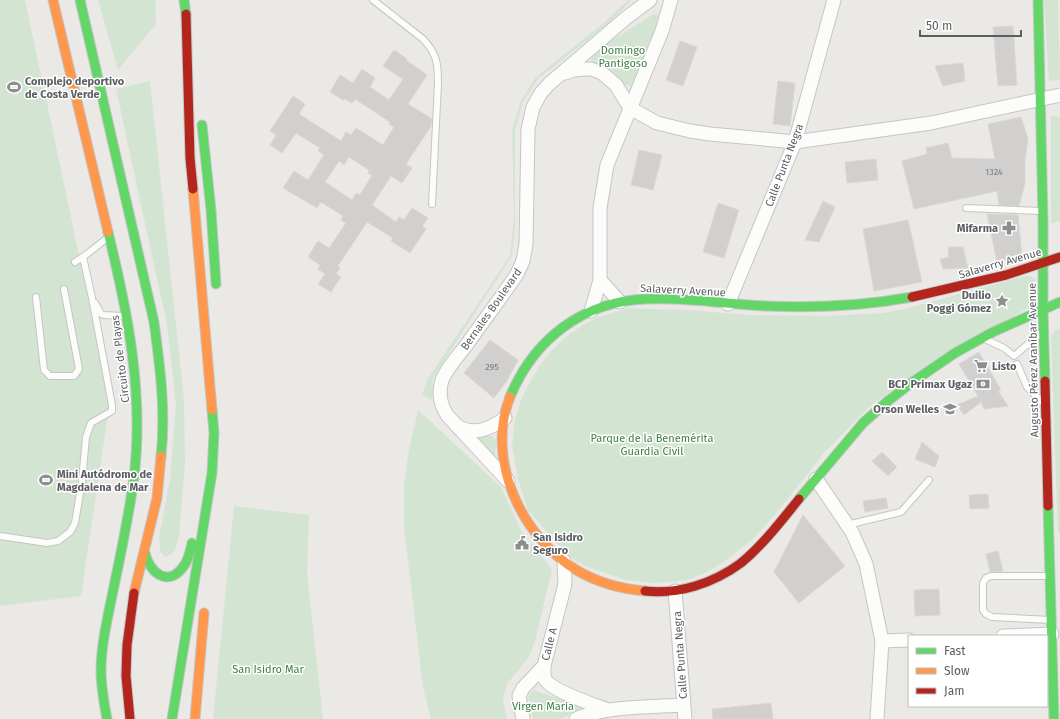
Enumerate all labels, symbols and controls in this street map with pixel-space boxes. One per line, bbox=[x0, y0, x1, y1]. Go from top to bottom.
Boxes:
scale bar bbox=[920, 12, 1021, 38]
text: 50 m bbox=[926, 19, 952, 33]
park label: Domingo Pantigoso bbox=[599, 44, 647, 70]
place label: Complejo deportivo de Costa Verde bbox=[25, 75, 125, 101]
sports icon: Complejo deportivo de Costa Verde bbox=[6, 79, 22, 95]
street label: Calle Punta Negra bbox=[763, 122, 806, 209]
house number: 1324 bbox=[985, 167, 1003, 177]
pharmacy icon: Mifarma bbox=[1001, 220, 1017, 236]
place label: Mifarma bbox=[957, 222, 998, 235]
street label: Salaverry Avenue bbox=[957, 245, 1043, 282]
street label: Bernales Boulevard bbox=[458, 266, 524, 353]
street label: Salaverry Avenue bbox=[640, 282, 726, 299]
street label: Augusto Pérez Araníbar Avenue bbox=[1026, 283, 1041, 437]
place label: Duilio Poggi Gómez bbox=[927, 289, 992, 315]
place icon: Duilio Poggi Gómez bbox=[994, 293, 1010, 309]
street label: Circuito de Playas bbox=[109, 314, 132, 403]
supermarket icon: Listo bbox=[973, 358, 989, 374]
place label: Listo bbox=[992, 360, 1017, 373]
house number: 295 bbox=[485, 362, 499, 372]
bank icon: BCP Primax Ugaz bbox=[975, 376, 991, 392]
place label: BCP Primax Ugaz bbox=[888, 378, 972, 391]
school or university icon: Orson Welles bbox=[942, 401, 958, 417]
place label: Orson Welles bbox=[873, 403, 940, 416]
park label: Parque de la Benemérita Guardia Civil bbox=[591, 432, 713, 458]
place label: Mini Autódromo de Magdalena de Mar bbox=[57, 468, 152, 494]
sports icon: Mini Autódromo de Magdalena de Mar bbox=[38, 472, 54, 488]
place label: San Isidro Seguro bbox=[533, 531, 584, 557]
public building icon: San Isidro Seguro bbox=[514, 535, 530, 551]
street label: Calle Punta Negra bbox=[671, 611, 690, 699]
street label: Calle A bbox=[539, 626, 560, 662]
legend bbox=[908, 635, 1048, 707]
text: Fast bbox=[944, 644, 966, 658]
park label: San Isidro Mar bbox=[232, 663, 304, 676]
text: Slow bbox=[944, 664, 970, 678]
text: Jam bbox=[944, 684, 964, 698]
park label: Virgen Maria bbox=[512, 700, 574, 713]

